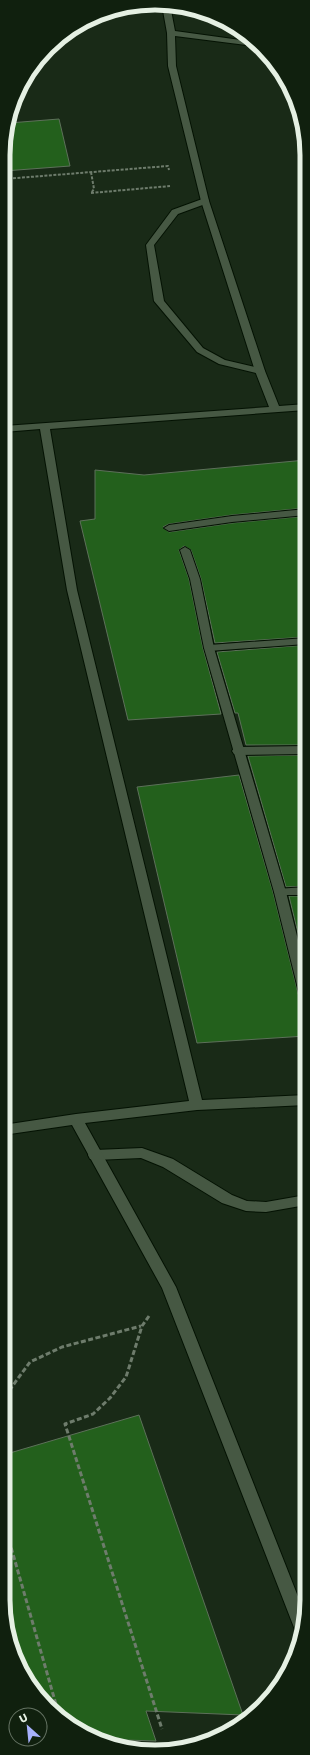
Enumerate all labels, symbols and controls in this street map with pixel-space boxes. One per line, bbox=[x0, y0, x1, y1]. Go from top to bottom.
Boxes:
north arrow bbox=[8, 1707, 48, 1747]
text: U bbox=[16, 1709, 31, 1727]

